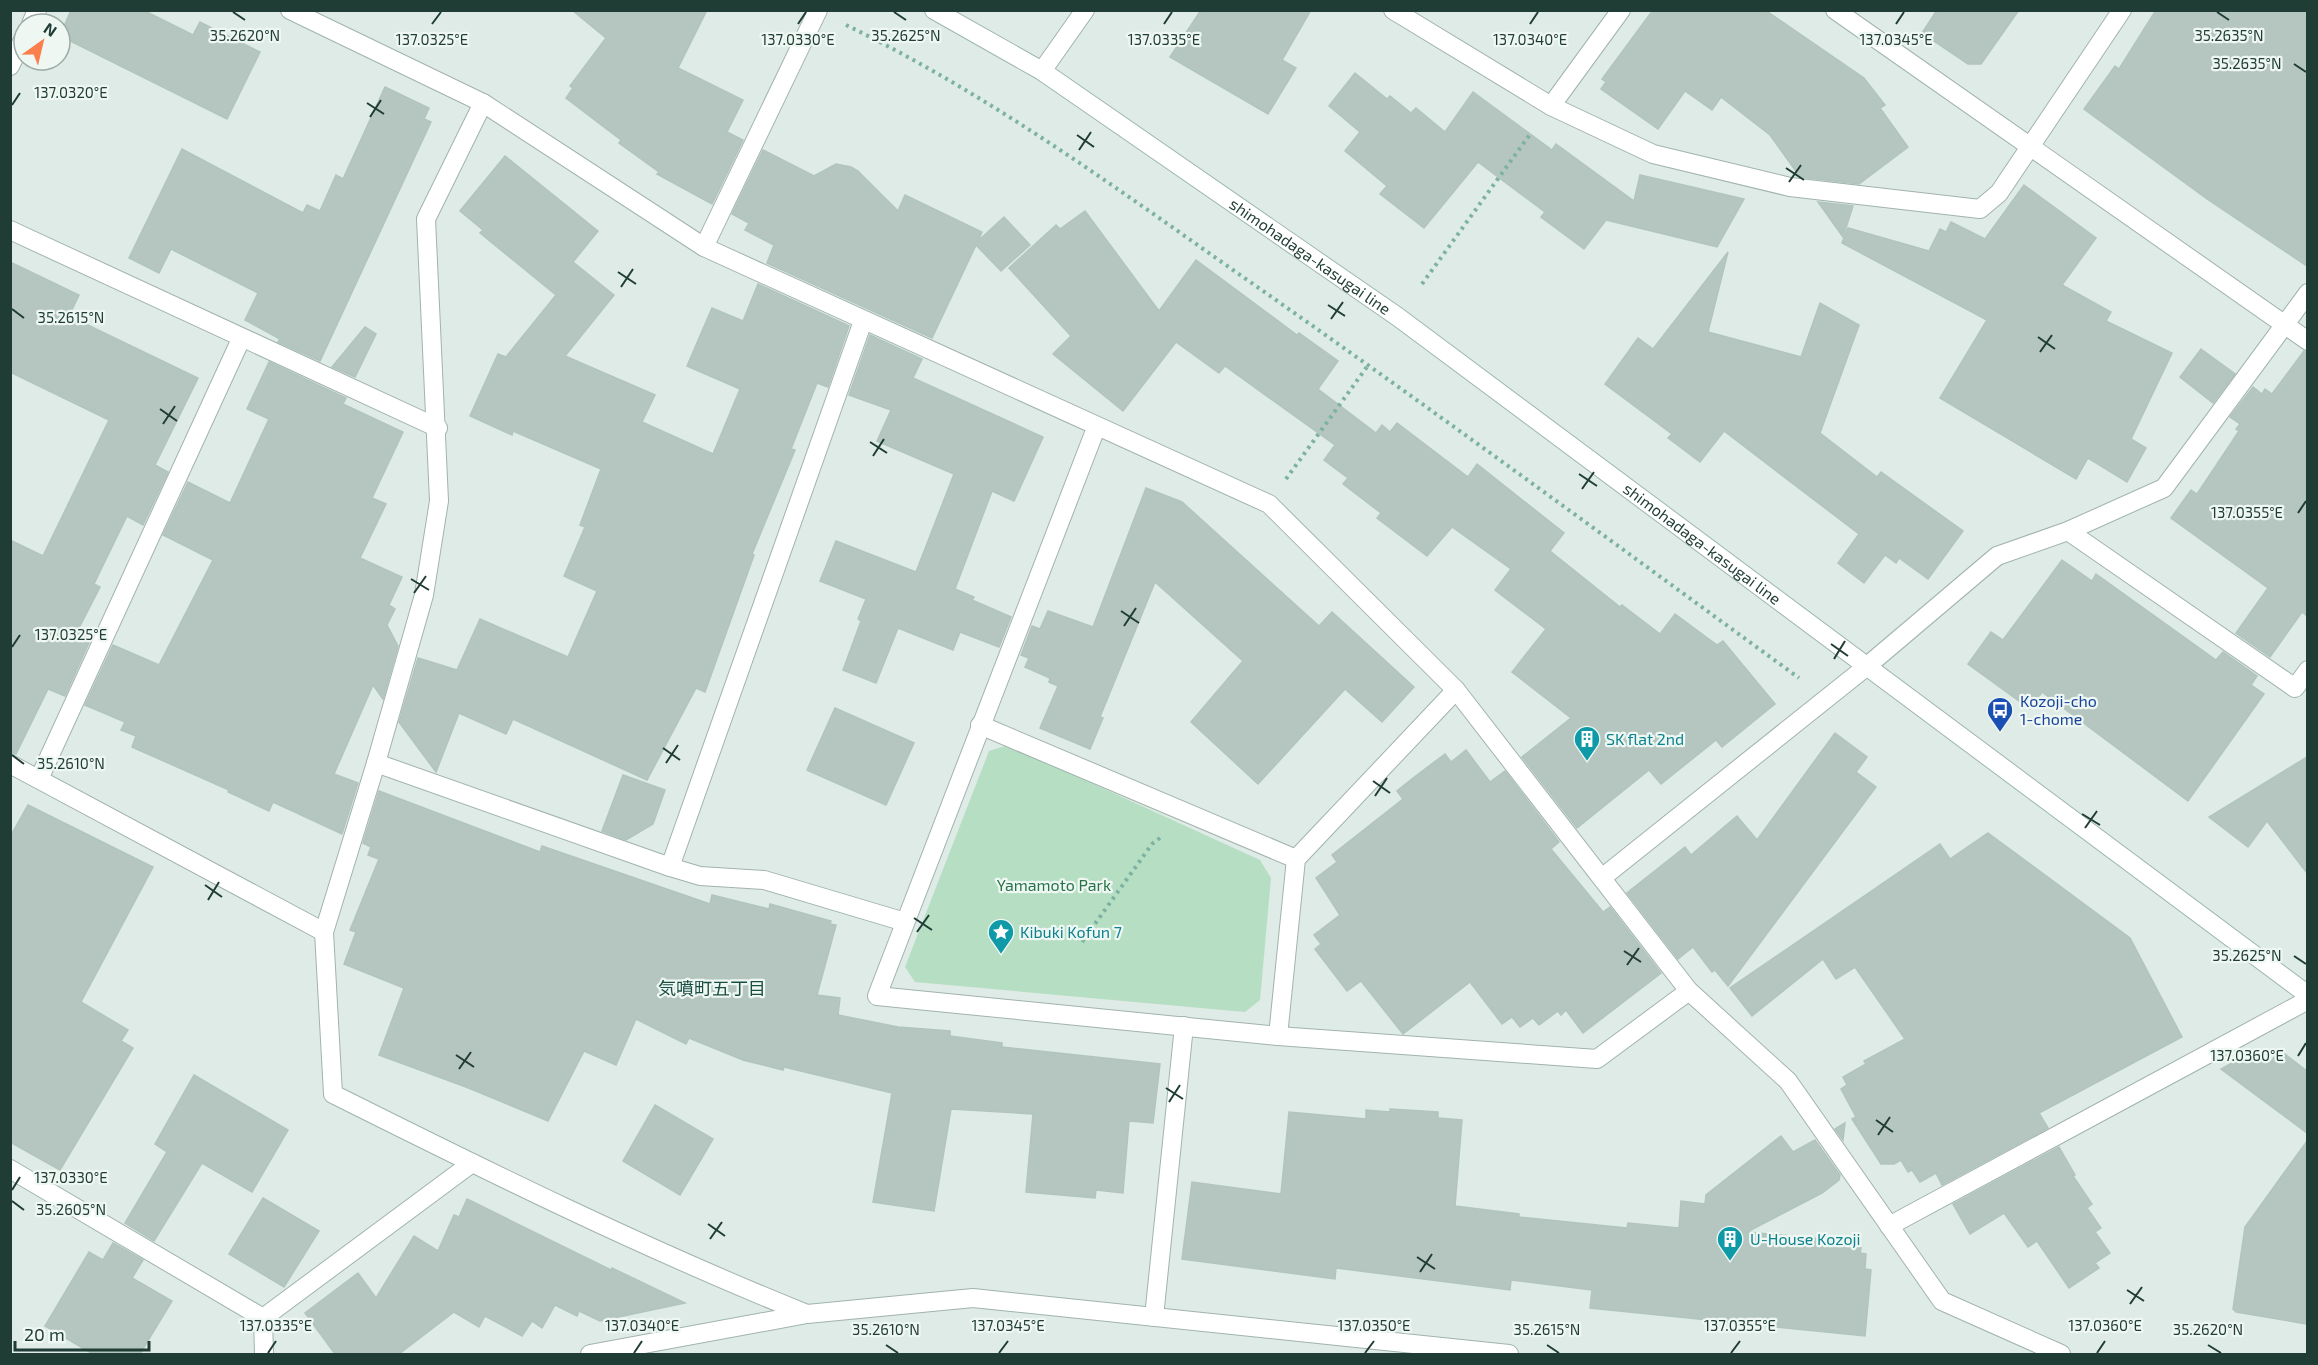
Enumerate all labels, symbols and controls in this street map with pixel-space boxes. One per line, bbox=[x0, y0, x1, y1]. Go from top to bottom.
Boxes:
north arrow bbox=[12, 12, 72, 72]
text: N bbox=[41, 18, 61, 40]
text: 35.2620°N bbox=[210, 26, 280, 44]
text: 35.2625°N bbox=[871, 26, 941, 44]
text: 35.2635°N bbox=[2194, 26, 2264, 44]
text: 137.0325°E bbox=[396, 30, 468, 48]
text: 137.0330°E bbox=[761, 30, 835, 48]
text: 137.0335°E bbox=[1128, 30, 1200, 48]
text: 137.0340°E bbox=[1493, 30, 1567, 48]
text: 137.0345°E bbox=[1859, 30, 1933, 48]
text: 35.2635°N bbox=[2212, 54, 2282, 72]
text: 137.0320°E bbox=[34, 83, 108, 101]
street label: shimohadaga-kasugai line bbox=[1226, 194, 1395, 318]
text: 35.2615°N bbox=[38, 308, 104, 326]
street label: shimohadaga-kasugai line bbox=[1620, 478, 1785, 608]
text: 137.0355°E bbox=[2211, 503, 2283, 521]
text: 137.0325°E bbox=[35, 625, 107, 643]
place label: Kozoji-cho 1-chome bbox=[2020, 691, 2097, 728]
bus stop icon: Kozoji-cho 1-chome bbox=[1985, 695, 2015, 733]
building icon: SK flat 2nd bbox=[1572, 724, 1602, 762]
place label: SK flat 2nd bbox=[1606, 729, 1684, 748]
text: 35.2610°N bbox=[37, 754, 105, 772]
park label: Yamamoto Park bbox=[997, 875, 1111, 894]
place icon: Kibuki Kofun 7 bbox=[986, 917, 1016, 955]
place label: Kibuki Kofun 7 bbox=[1020, 922, 1122, 941]
text: 35.2625°N bbox=[2212, 946, 2282, 964]
district label: 気噴町五丁目 bbox=[658, 977, 766, 999]
text: 137.0360°E bbox=[2210, 1046, 2284, 1064]
text: 137.0330°E bbox=[34, 1168, 108, 1186]
text: 35.2605°N bbox=[36, 1200, 106, 1218]
building icon: U-House Kozoji bbox=[1715, 1224, 1745, 1262]
place label: U-House Kozoji bbox=[1750, 1229, 1861, 1249]
scale bar bbox=[15, 1314, 148, 1352]
text: 137.0335°E bbox=[240, 1316, 312, 1334]
text: 137.0340°E bbox=[605, 1316, 679, 1334]
text: 137.0345°E bbox=[971, 1316, 1045, 1334]
text: 137.0350°E bbox=[1337, 1316, 1411, 1334]
text: 137.0355°E bbox=[1704, 1316, 1776, 1334]
text: 137.0360°E bbox=[2068, 1316, 2142, 1334]
text: 35.2610°N bbox=[852, 1320, 920, 1338]
text: 35.2615°N bbox=[1514, 1320, 1580, 1338]
text: 35.2620°N bbox=[2173, 1320, 2243, 1338]
text: 20 m bbox=[24, 1323, 65, 1345]

